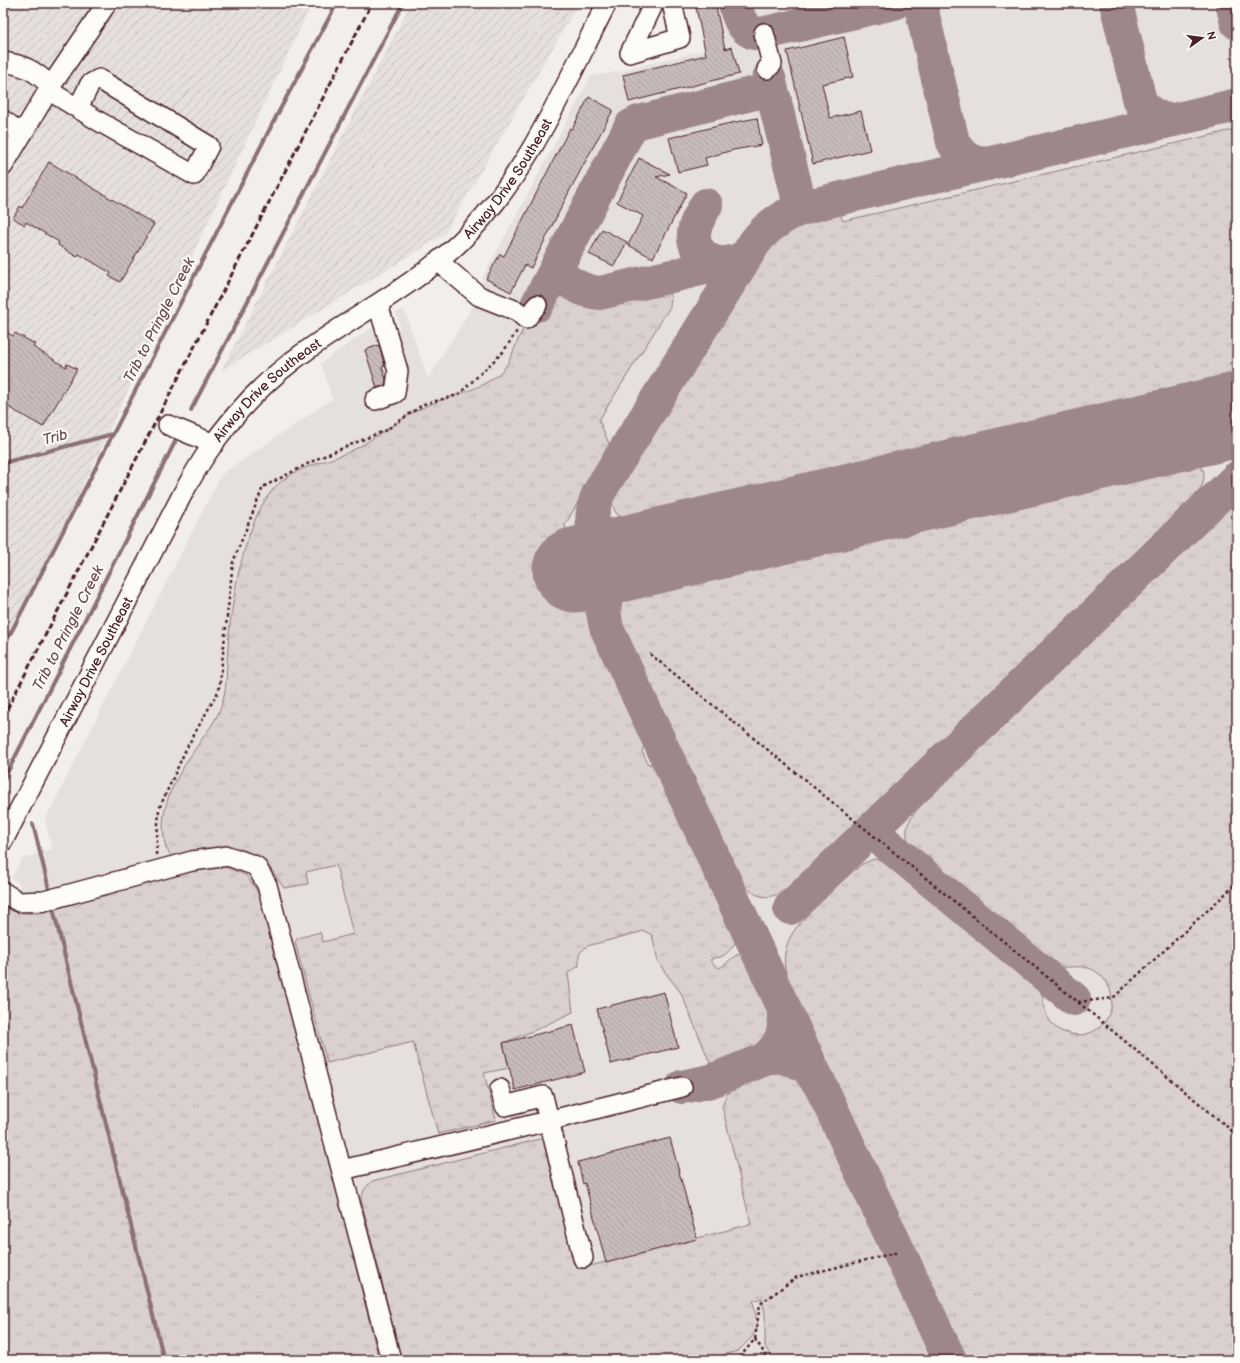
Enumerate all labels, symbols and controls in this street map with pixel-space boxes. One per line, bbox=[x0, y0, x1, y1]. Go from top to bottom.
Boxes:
north arrow bbox=[1182, 18, 1222, 58]
text: N bbox=[1204, 30, 1219, 41]
street label: Airway Drive Southeast bbox=[460, 115, 556, 243]
water label: Trib to Pringle Creek bbox=[120, 254, 200, 386]
street label: Airway Drive Southeast bbox=[210, 335, 325, 445]
water label: Trib bbox=[41, 425, 70, 450]
water label: Trib to Pringle Creek bbox=[29, 562, 109, 694]
street label: Airway Drive Southeast bbox=[56, 594, 137, 729]

